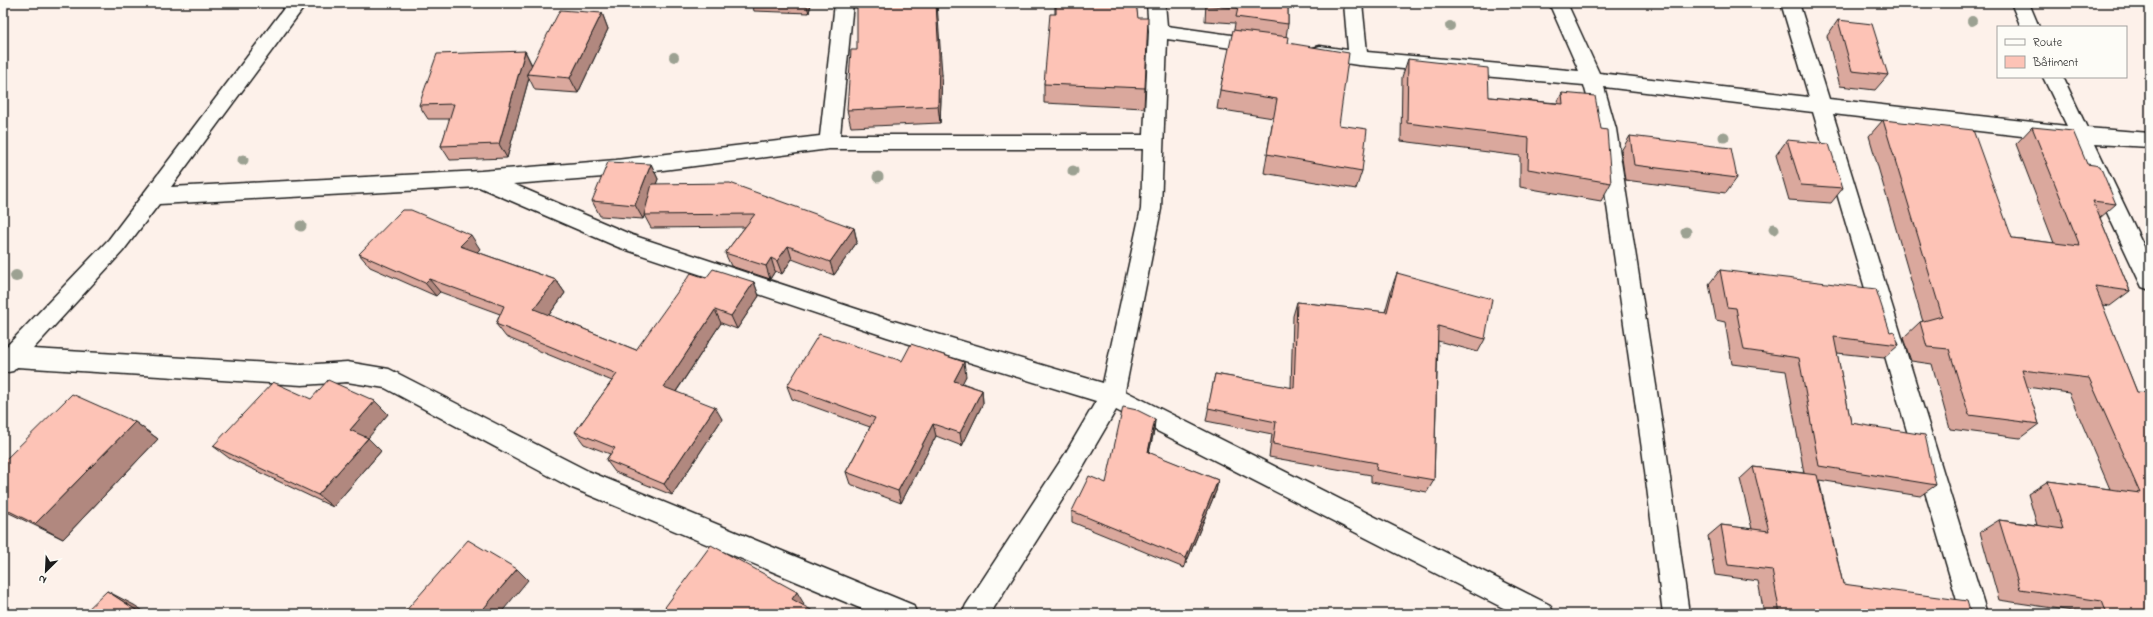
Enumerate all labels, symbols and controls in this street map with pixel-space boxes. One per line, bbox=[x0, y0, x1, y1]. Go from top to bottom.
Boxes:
legend bbox=[1997, 26, 2127, 78]
text: Route bbox=[2033, 34, 2063, 52]
text: Bâtiment bbox=[2032, 54, 2078, 72]
north arrow bbox=[26, 551, 66, 591]
text: N bbox=[36, 570, 49, 588]

